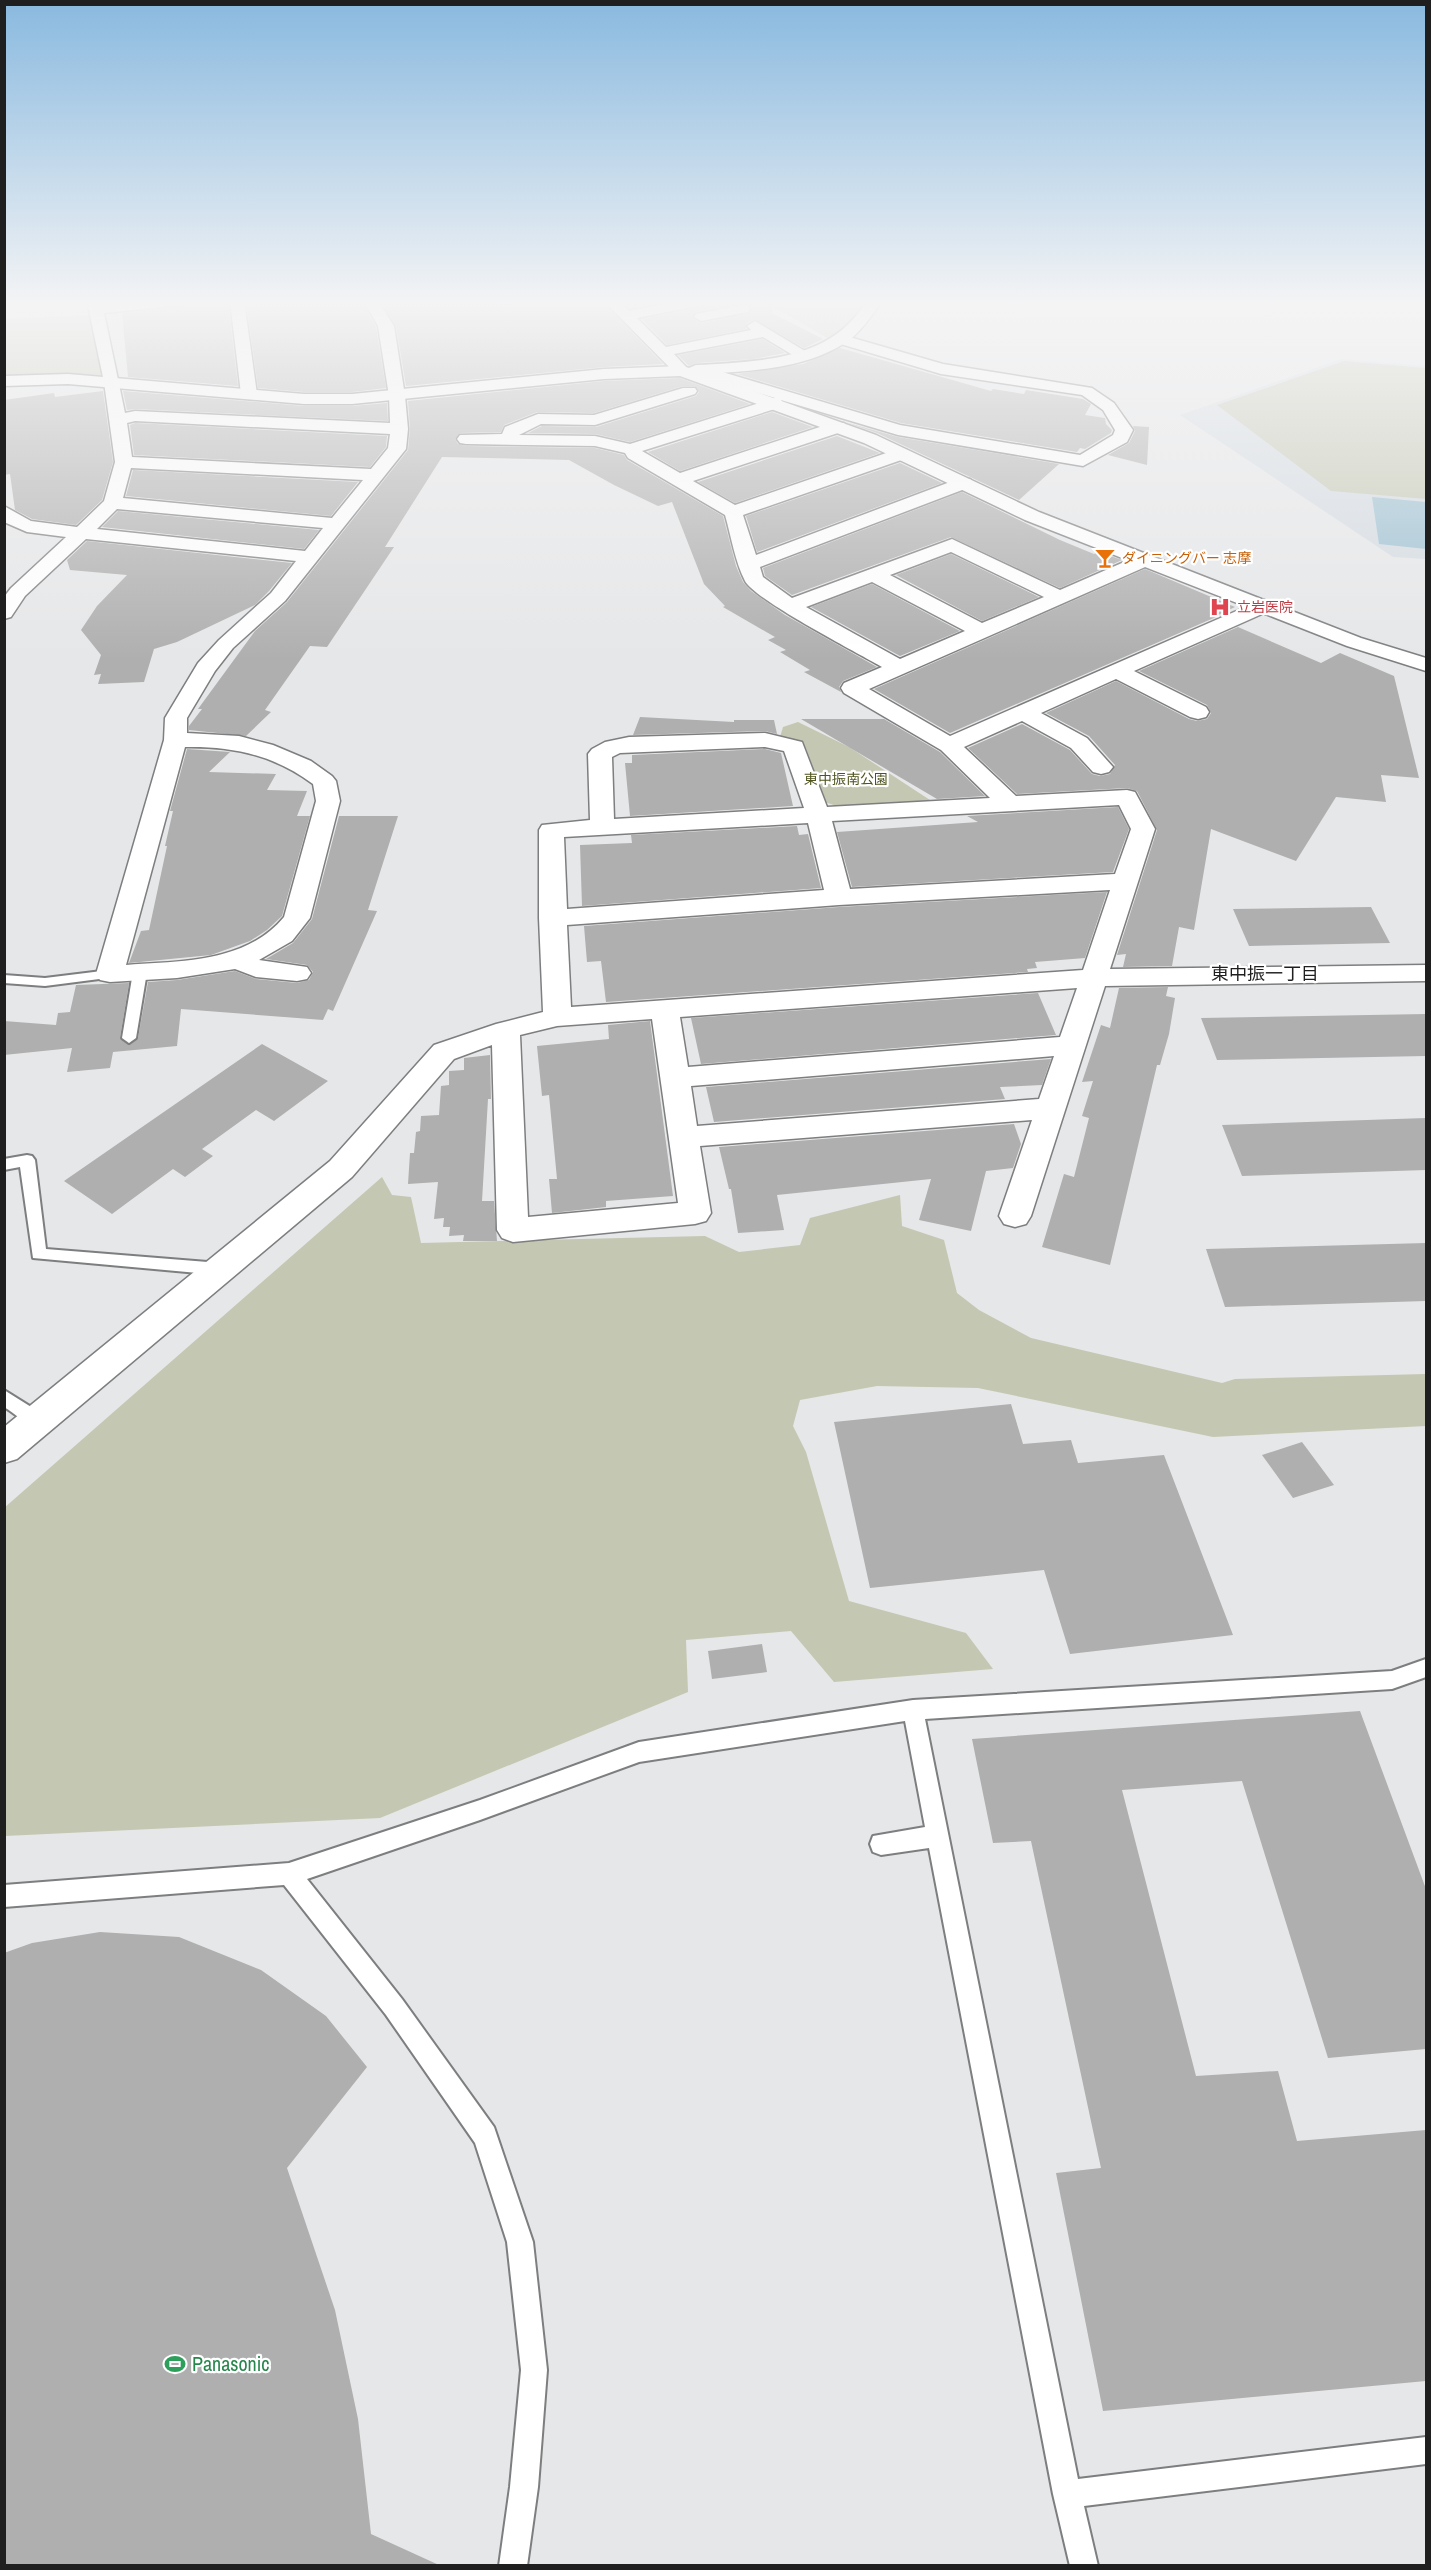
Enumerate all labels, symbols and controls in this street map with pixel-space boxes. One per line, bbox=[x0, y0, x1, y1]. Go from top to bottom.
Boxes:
bar icon: ダイニングバー 志摩 bbox=[1093, 546, 1117, 570]
place label: ダイニングバー 志摩 bbox=[1122, 549, 1251, 567]
hospital icon: 立岩医院 bbox=[1208, 595, 1232, 619]
place label: 立岩医院 bbox=[1237, 598, 1293, 616]
park label: 東中振南公園 bbox=[804, 770, 888, 788]
district label: 東中振一丁目 bbox=[1211, 961, 1319, 986]
place label: Panasonic bbox=[192, 2350, 270, 2377]
sports icon: Panasonic bbox=[163, 2352, 187, 2376]

